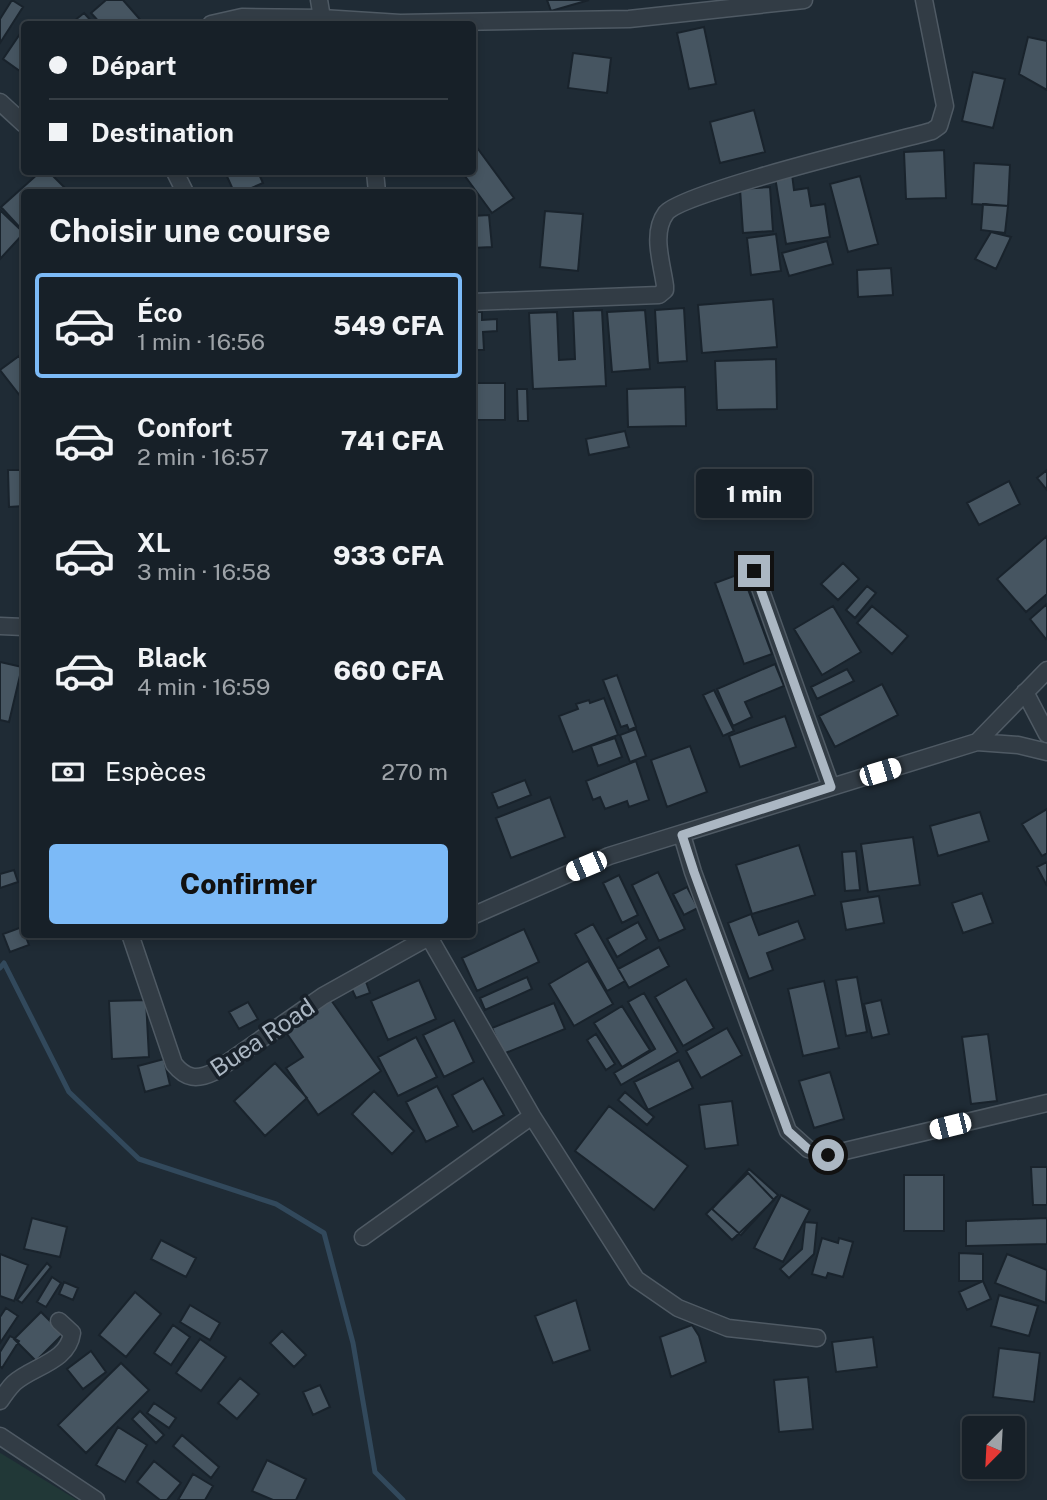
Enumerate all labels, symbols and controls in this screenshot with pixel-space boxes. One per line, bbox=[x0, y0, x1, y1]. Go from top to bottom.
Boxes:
text: Départ bbox=[91, 50, 177, 81]
text: Destination bbox=[91, 117, 234, 148]
text: Choisir une course bbox=[49, 212, 331, 249]
icon: car bbox=[53, 294, 116, 357]
text: Éco bbox=[137, 297, 183, 328]
text: 549 CFA bbox=[333, 310, 444, 341]
text: 1 min · 16:56 bbox=[137, 328, 265, 355]
icon: car bbox=[53, 409, 116, 472]
text: Confort bbox=[137, 412, 233, 443]
text: 741 CFA bbox=[341, 425, 444, 456]
text: 2 min · 16:57 bbox=[137, 443, 269, 470]
callout: 1 min bbox=[696, 470, 812, 518]
text: 1 min bbox=[726, 480, 782, 507]
icon: car bbox=[53, 524, 116, 587]
text: XL bbox=[137, 527, 171, 558]
text: 933 CFA bbox=[333, 540, 444, 571]
route end bbox=[738, 555, 770, 587]
text: 3 min · 16:58 bbox=[137, 558, 271, 585]
icon: car bbox=[53, 639, 116, 702]
text: Black bbox=[137, 642, 207, 673]
text: 660 CFA bbox=[334, 655, 444, 686]
text: 4 min · 16:59 bbox=[137, 673, 270, 700]
icon: cash bbox=[49, 753, 87, 791]
text: Espèces bbox=[105, 756, 206, 787]
car bbox=[857, 756, 904, 788]
text: 270 m bbox=[381, 758, 448, 785]
button: Confirmer bbox=[49, 844, 448, 924]
car bbox=[563, 848, 610, 884]
street label: Buea Road bbox=[205, 992, 319, 1082]
car bbox=[928, 1111, 973, 1141]
route start bbox=[812, 1139, 844, 1171]
north arrow bbox=[962, 1416, 1026, 1479]
map controls bbox=[962, 1416, 1025, 1479]

